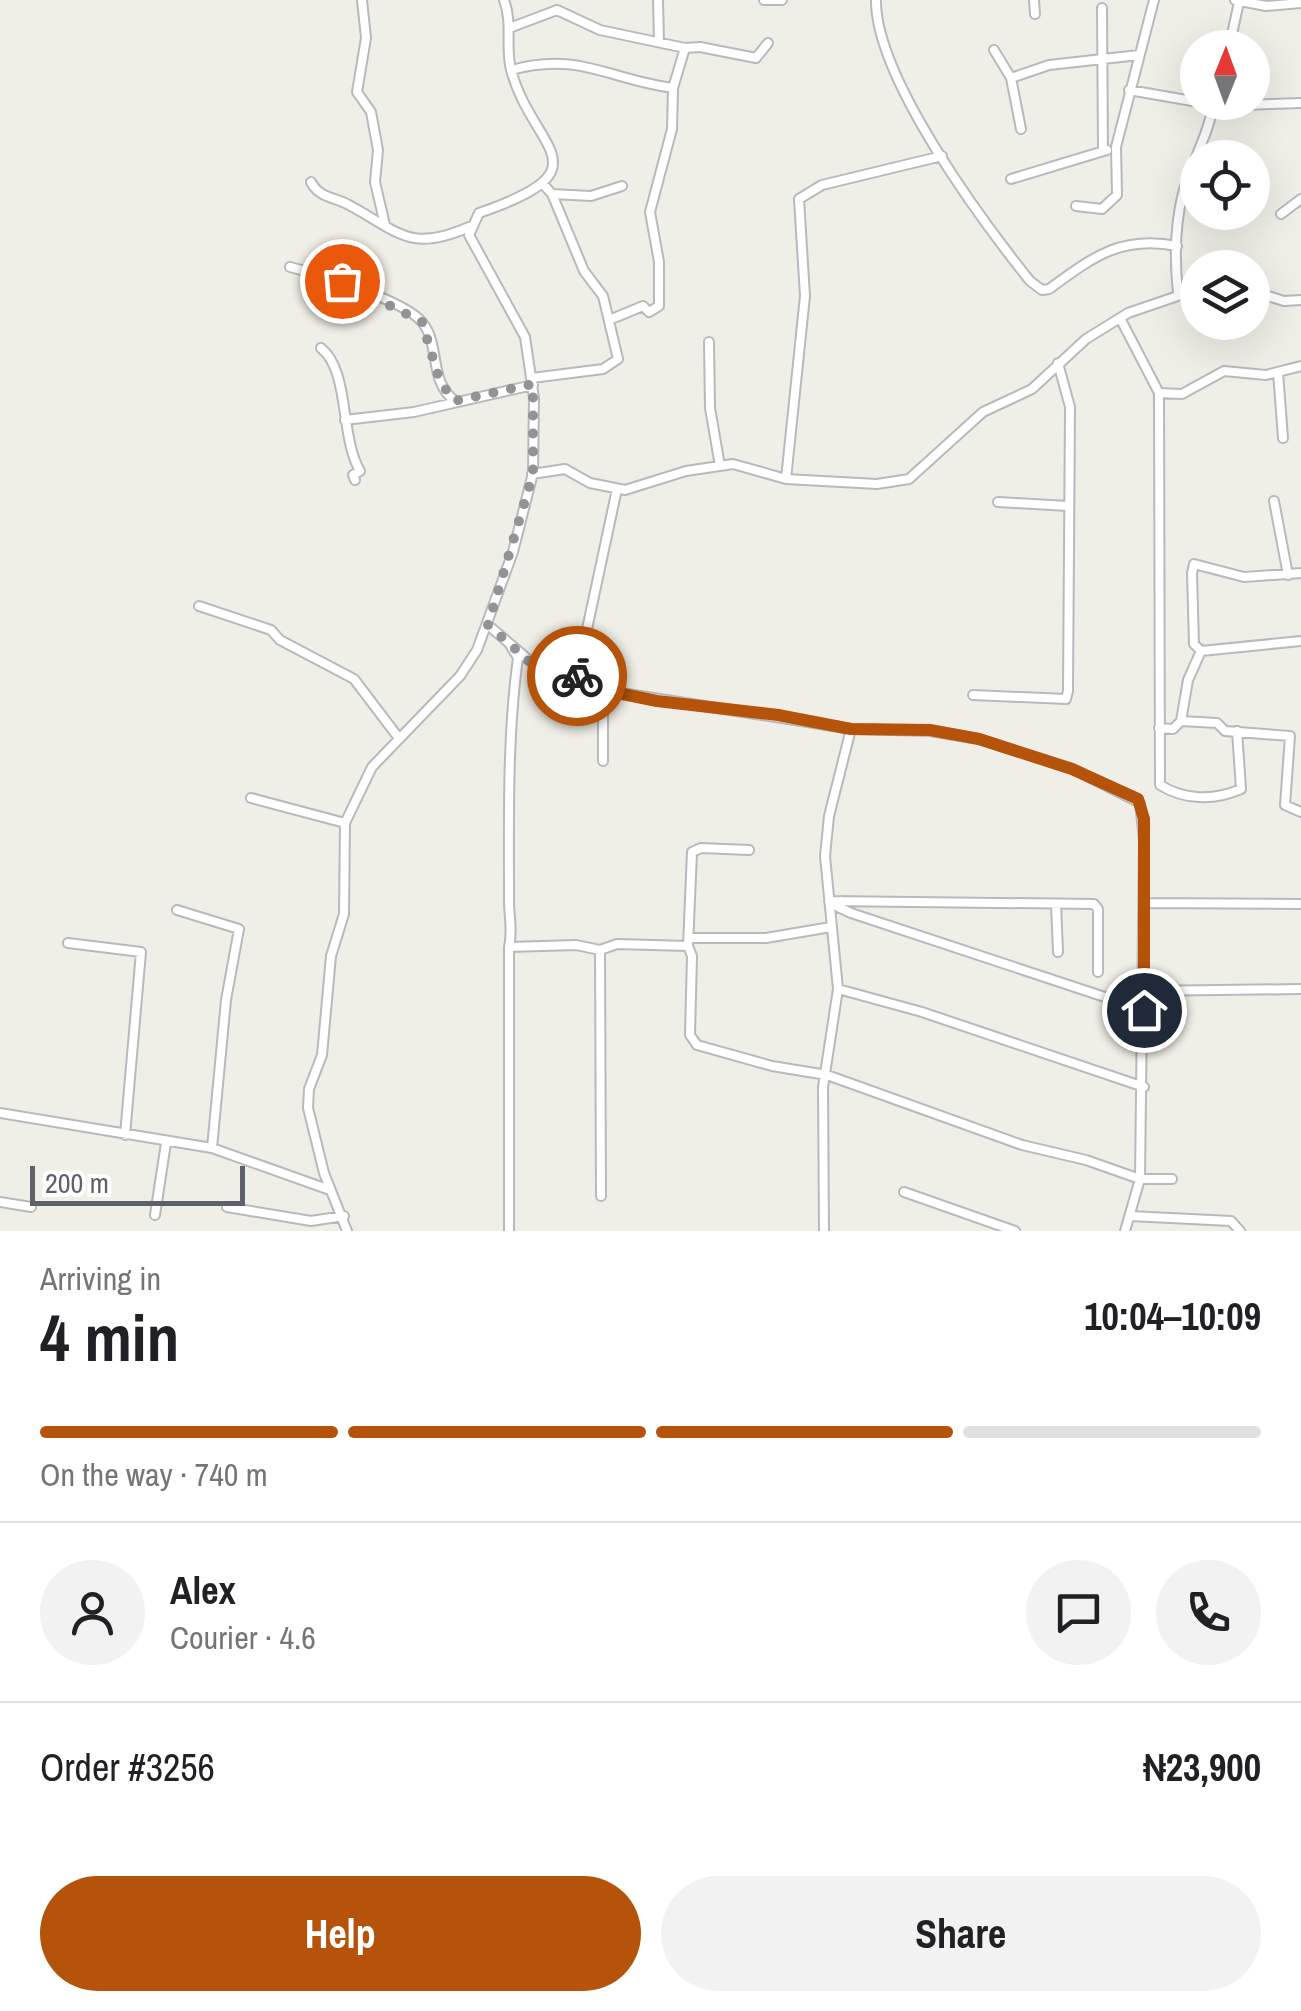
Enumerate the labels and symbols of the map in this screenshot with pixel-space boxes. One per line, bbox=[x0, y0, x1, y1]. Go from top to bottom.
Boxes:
north arrow bbox=[1180, 30, 1270, 120]
pin bbox=[300, 239, 385, 324]
courier bbox=[527, 626, 627, 726]
pin bbox=[1102, 968, 1187, 1053]
scale bar bbox=[30, 1161, 245, 1206]

